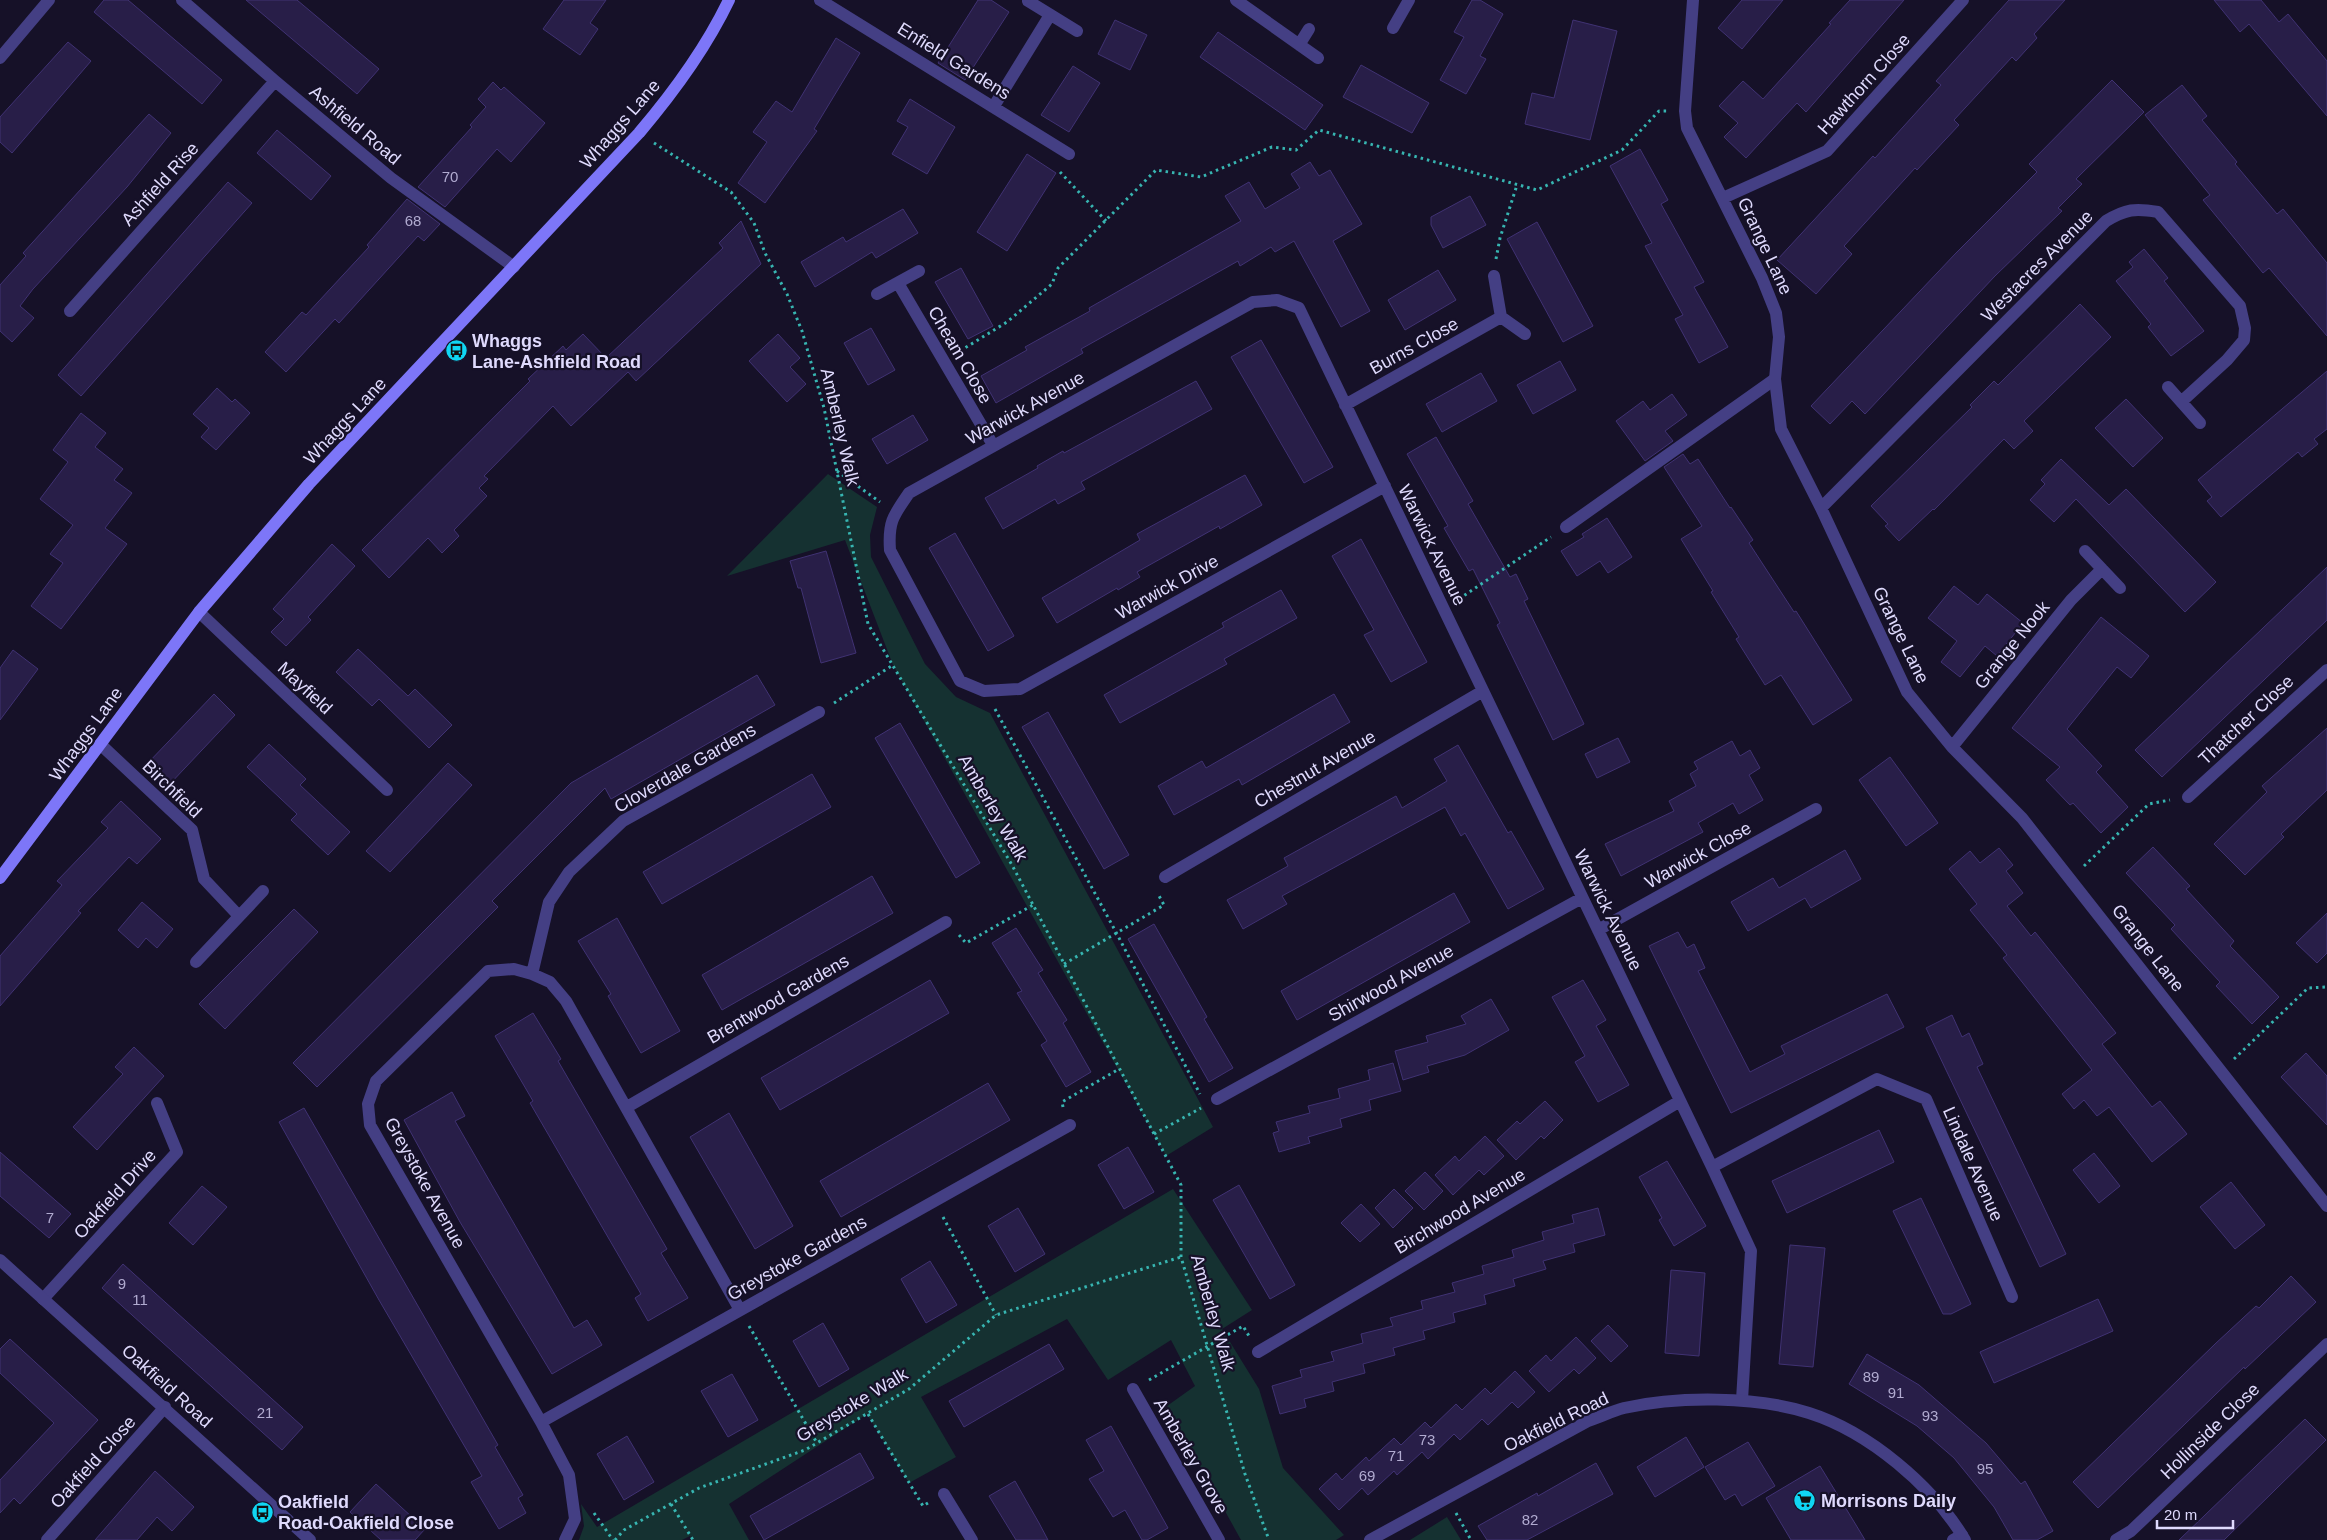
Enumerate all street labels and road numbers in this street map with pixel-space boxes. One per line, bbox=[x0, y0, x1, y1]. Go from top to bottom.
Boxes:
street label: Enfield Gardens bbox=[894, 18, 1014, 104]
street label: Hawthorn Close bbox=[1814, 30, 1914, 138]
street label: Whaggs Lane bbox=[576, 76, 664, 172]
street label: Ashfield Road bbox=[306, 81, 404, 169]
street label: Ashfield Rise bbox=[117, 138, 203, 230]
street label: Grange Lane bbox=[1734, 194, 1796, 298]
street label: Westacres Avenue bbox=[1977, 206, 2097, 326]
street label: Cheam Close bbox=[924, 303, 996, 407]
street label: Burns Close bbox=[1366, 313, 1462, 379]
street label: Amberley Walk bbox=[817, 366, 864, 489]
street label: Warwick Avenue bbox=[962, 367, 1088, 449]
street label: Whaggs Lane bbox=[300, 374, 390, 468]
street label: Warwick Avenue bbox=[1394, 481, 1470, 609]
street label: Warwick Drive bbox=[1112, 551, 1222, 623]
street label: Grange Lane bbox=[1869, 583, 1933, 687]
street label: Grange Nook bbox=[1971, 596, 2054, 693]
street label: Mayfield bbox=[274, 658, 336, 718]
street label: Thatcher Close bbox=[2195, 671, 2297, 769]
street label: Whaggs Lane bbox=[45, 683, 127, 785]
street label: Cloverdale Gardens bbox=[611, 719, 759, 817]
street label: Chestnut Avenue bbox=[1251, 726, 1379, 812]
street label: Amberley Walk bbox=[954, 751, 1032, 866]
street label: Birchfield bbox=[138, 756, 206, 822]
street label: Warwick Close bbox=[1641, 818, 1755, 892]
street label: Warwick Avenue bbox=[1570, 846, 1646, 974]
street label: Grange Lane bbox=[2108, 900, 2188, 996]
street label: Shirwood Avenue bbox=[1325, 940, 1457, 1026]
street label: Brentwood Gardens bbox=[704, 950, 852, 1048]
street label: Lindale Avenue bbox=[1939, 1104, 2007, 1224]
street label: Greystoke Avenue bbox=[381, 1114, 469, 1252]
street label: Oakfield Drive bbox=[70, 1145, 160, 1243]
street label: Birchwood Avenue bbox=[1391, 1164, 1529, 1258]
street label: Greystoke Gardens bbox=[724, 1211, 870, 1305]
street label: Amberley Walk bbox=[1187, 1252, 1239, 1375]
street label: Oakfield Road bbox=[118, 1340, 216, 1432]
street label: Greystoke Walk bbox=[793, 1363, 912, 1446]
street label: Hollinside Close bbox=[2157, 1379, 2263, 1483]
street label: Oakfield Road bbox=[1500, 1388, 1612, 1456]
street label: Amberley Grove bbox=[1150, 1395, 1232, 1517]
street label: Oakfield Close bbox=[46, 1412, 140, 1512]

